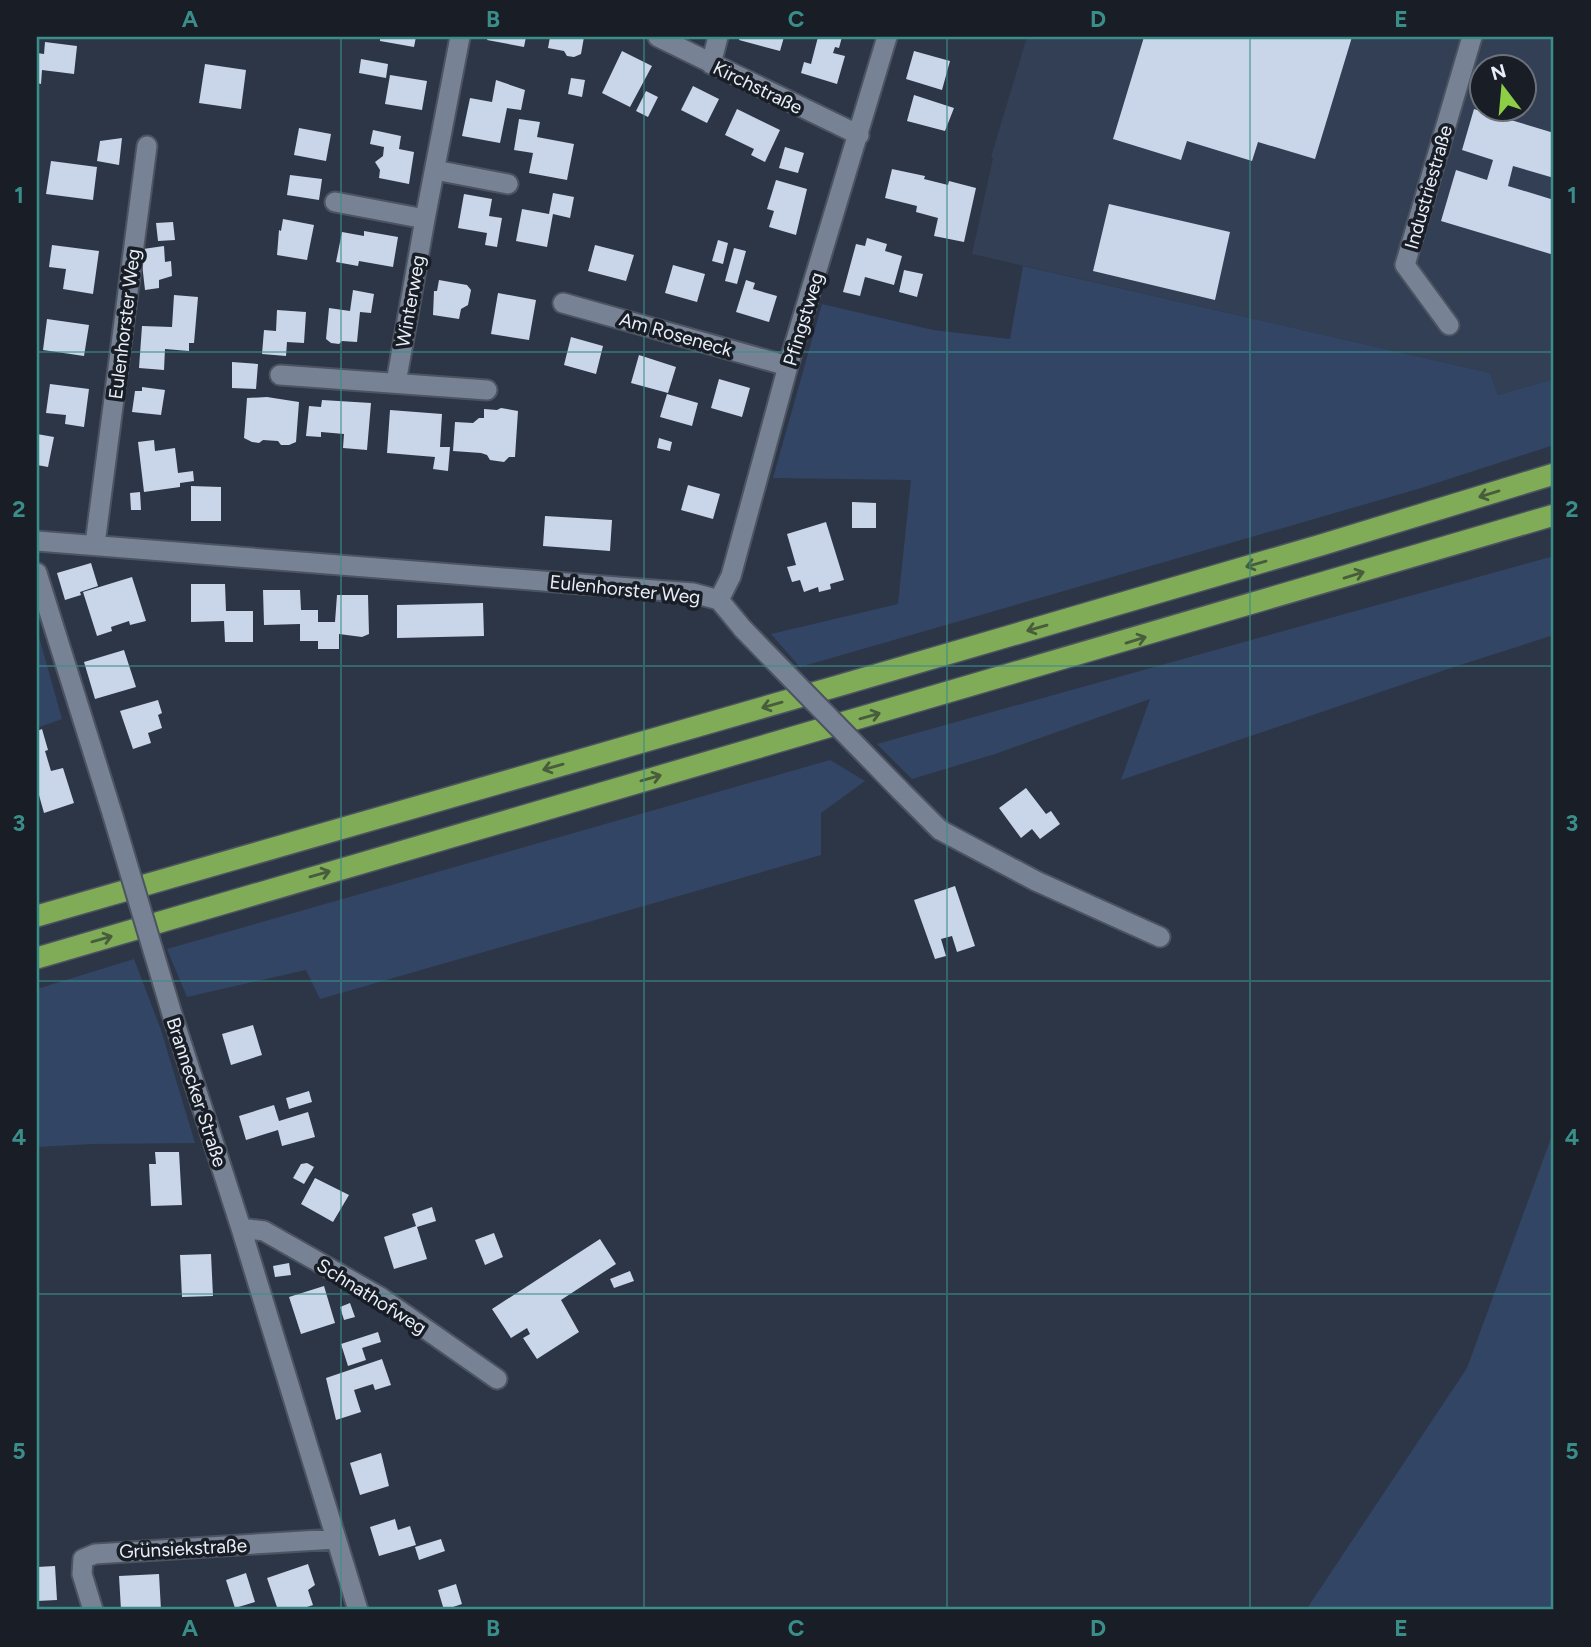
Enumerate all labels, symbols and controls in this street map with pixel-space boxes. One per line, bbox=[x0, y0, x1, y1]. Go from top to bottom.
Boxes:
text: A bbox=[182, 5, 199, 33]
text: B bbox=[486, 5, 500, 33]
text: C bbox=[788, 5, 805, 33]
text: D bbox=[1090, 5, 1106, 33]
text: E bbox=[1394, 5, 1408, 33]
north arrow bbox=[1468, 52, 1538, 122]
street label: Kirchstraße bbox=[709, 56, 806, 119]
text: N bbox=[1488, 59, 1509, 85]
street label: Industriestraße bbox=[1400, 122, 1457, 252]
text: 1 bbox=[14, 181, 24, 209]
text: 1 bbox=[1567, 181, 1577, 209]
street label: Eulenhorster Weg bbox=[104, 247, 145, 401]
street label: Winterweg bbox=[391, 253, 430, 349]
street label: Pfingstweg bbox=[778, 270, 829, 369]
street label: Am Roseneck bbox=[617, 307, 736, 362]
one-way arrow bbox=[1478, 488, 1500, 501]
text: 2 bbox=[12, 495, 26, 523]
text: 2 bbox=[1565, 495, 1579, 523]
one-way arrow bbox=[1245, 558, 1268, 571]
one-way arrow bbox=[1343, 567, 1365, 580]
street label: Eulenhorster Weg bbox=[548, 570, 702, 609]
one-way arrow bbox=[1027, 622, 1049, 635]
one-way arrow bbox=[1125, 632, 1147, 645]
one-way arrow bbox=[761, 699, 783, 712]
one-way arrow bbox=[859, 708, 881, 721]
one-way arrow bbox=[542, 761, 565, 774]
one-way arrow bbox=[640, 771, 662, 784]
text: 3 bbox=[13, 809, 25, 837]
text: 3 bbox=[1566, 809, 1578, 837]
one-way arrow bbox=[309, 867, 331, 880]
one-way arrow bbox=[91, 931, 113, 944]
street label: Brannecker Straße bbox=[161, 1014, 232, 1170]
text: 4 bbox=[12, 1123, 26, 1151]
text: 4 bbox=[1565, 1123, 1579, 1151]
street label: Schnathofweg bbox=[313, 1254, 431, 1339]
text: 5 bbox=[12, 1437, 26, 1465]
text: 5 bbox=[1565, 1437, 1579, 1465]
street label: Grünsiekstraße bbox=[118, 1534, 248, 1563]
text: A bbox=[182, 1614, 199, 1642]
text: B bbox=[486, 1614, 500, 1642]
text: C bbox=[788, 1614, 805, 1642]
text: D bbox=[1090, 1614, 1106, 1642]
text: E bbox=[1394, 1614, 1408, 1642]

